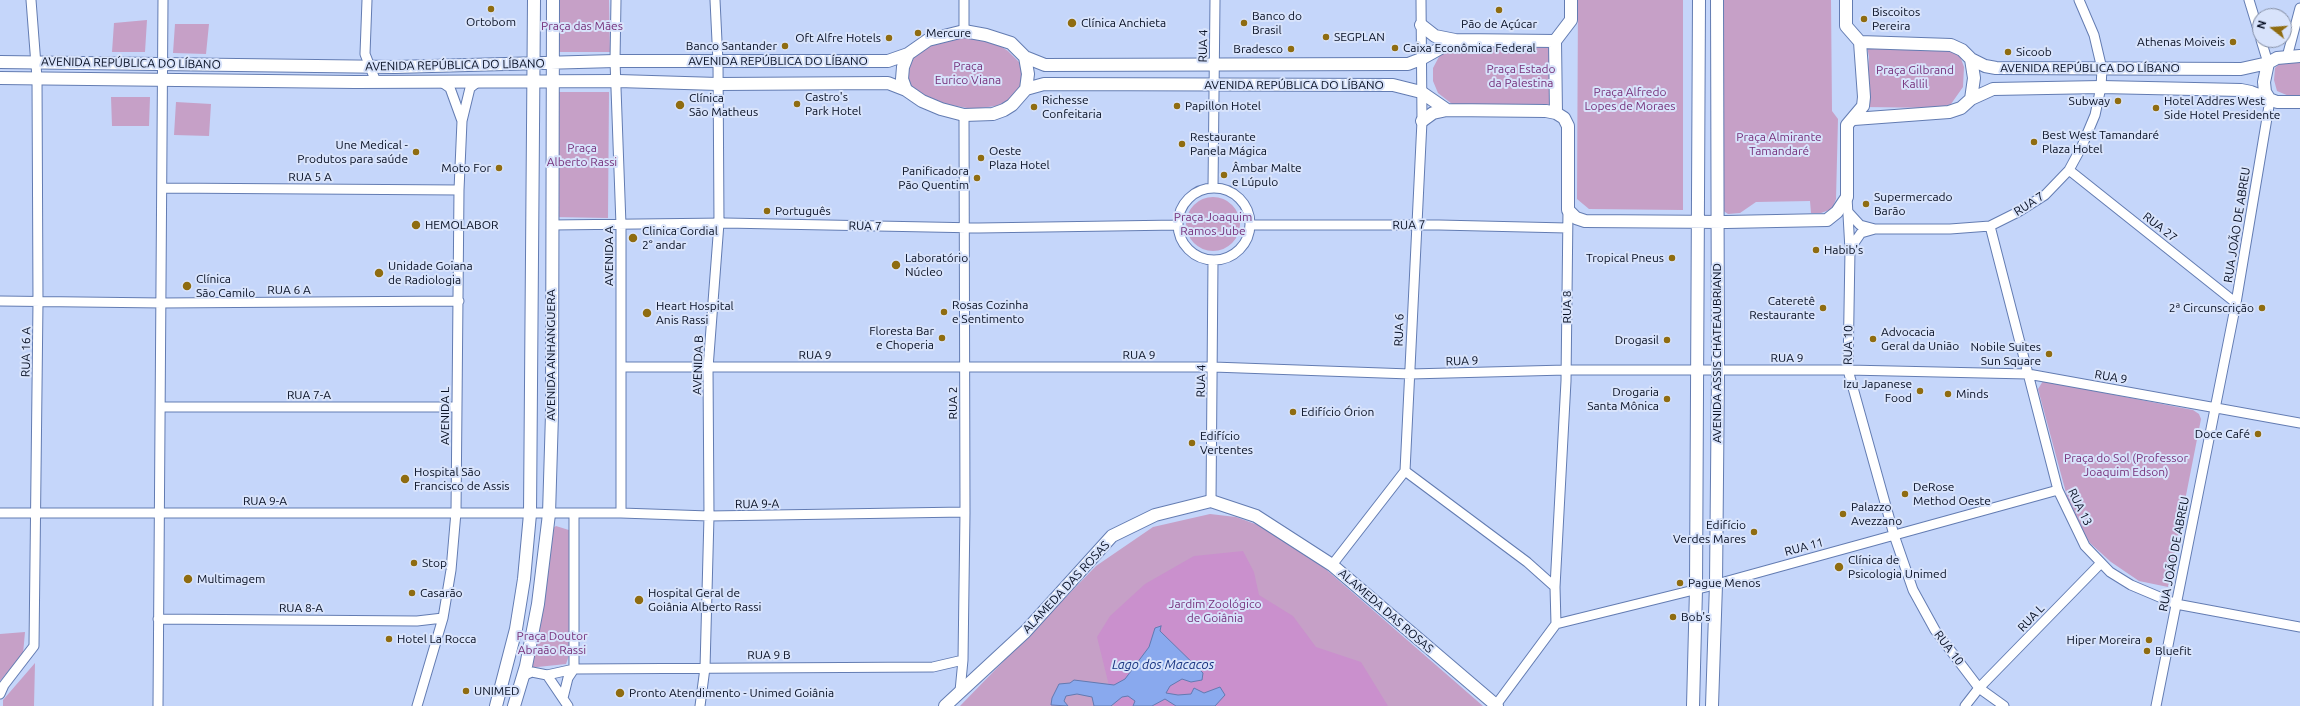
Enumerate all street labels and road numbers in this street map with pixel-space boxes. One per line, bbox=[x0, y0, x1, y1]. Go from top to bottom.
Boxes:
street label: RUA 4 bbox=[1196, 29, 1210, 63]
street label: AVENIDA REPÚBLICA DO LÍBANO bbox=[41, 54, 221, 72]
street label: AVENIDA REPÚBLICA DO LÍBANO bbox=[688, 54, 868, 68]
street label: AVENIDA REPÚBLICA DO LÍBANO bbox=[365, 56, 545, 74]
street label: AVENIDA REPÚBLICA DO LÍBANO bbox=[2000, 61, 2180, 75]
street label: AVENIDA REPÚBLICA DO LÍBANO bbox=[1204, 78, 1384, 92]
street label: RUA JOÃO DE ABREU bbox=[2221, 166, 2253, 284]
street label: RUA 5 A bbox=[288, 170, 332, 184]
street label: RUA 7 bbox=[2011, 189, 2047, 219]
street label: RUA 27 bbox=[2140, 209, 2180, 245]
street label: RUA 7 bbox=[1392, 218, 1426, 232]
street label: RUA 7 bbox=[848, 219, 882, 233]
street label: AVENIDA A bbox=[602, 226, 616, 286]
street label: AVENIDA ASSIS CHATEAUBRIAND bbox=[1710, 263, 1724, 443]
street label: RUA 6 A bbox=[267, 283, 311, 297]
street label: AVENIDA ANHANGUERA bbox=[544, 289, 558, 421]
street label: RUA 8 bbox=[1560, 291, 1574, 323]
street label: RUA 6 bbox=[1391, 313, 1407, 347]
street label: RUA 10 bbox=[1840, 325, 1856, 365]
street label: RUA 16 A bbox=[18, 327, 34, 377]
street label: AVENIDA B bbox=[690, 335, 706, 395]
street label: RUA 9 bbox=[799, 348, 831, 362]
street label: RUA 9 bbox=[1123, 348, 1155, 362]
street label: RUA 9 bbox=[1771, 351, 1803, 365]
street label: RUA 9 bbox=[1445, 353, 1479, 369]
street label: RUA 4 bbox=[1194, 364, 1208, 398]
street label: RUA 9 bbox=[2094, 367, 2128, 387]
street label: AVENIDA L bbox=[438, 387, 452, 445]
street label: RUA 2 bbox=[946, 387, 960, 419]
street label: RUA 7-A bbox=[287, 388, 331, 402]
street label: RUA 13 bbox=[2065, 486, 2095, 528]
street label: RUA 9-A bbox=[243, 494, 287, 508]
street label: RUA JOÃO DE ABREU bbox=[2156, 495, 2192, 613]
street label: RUA 9-A bbox=[735, 496, 779, 512]
street label: RUA 11 bbox=[1783, 535, 1825, 559]
street label: ALAMEDA DAS ROSAS bbox=[1020, 538, 1112, 636]
street label: ALAMEDA DAS ROSAS bbox=[1336, 566, 1436, 656]
street label: RUA 8-A bbox=[279, 601, 323, 615]
street label: RUA L bbox=[2015, 601, 2047, 635]
street label: RUA 10 bbox=[1931, 628, 1967, 668]
street label: RUA 9 B bbox=[747, 648, 791, 662]

